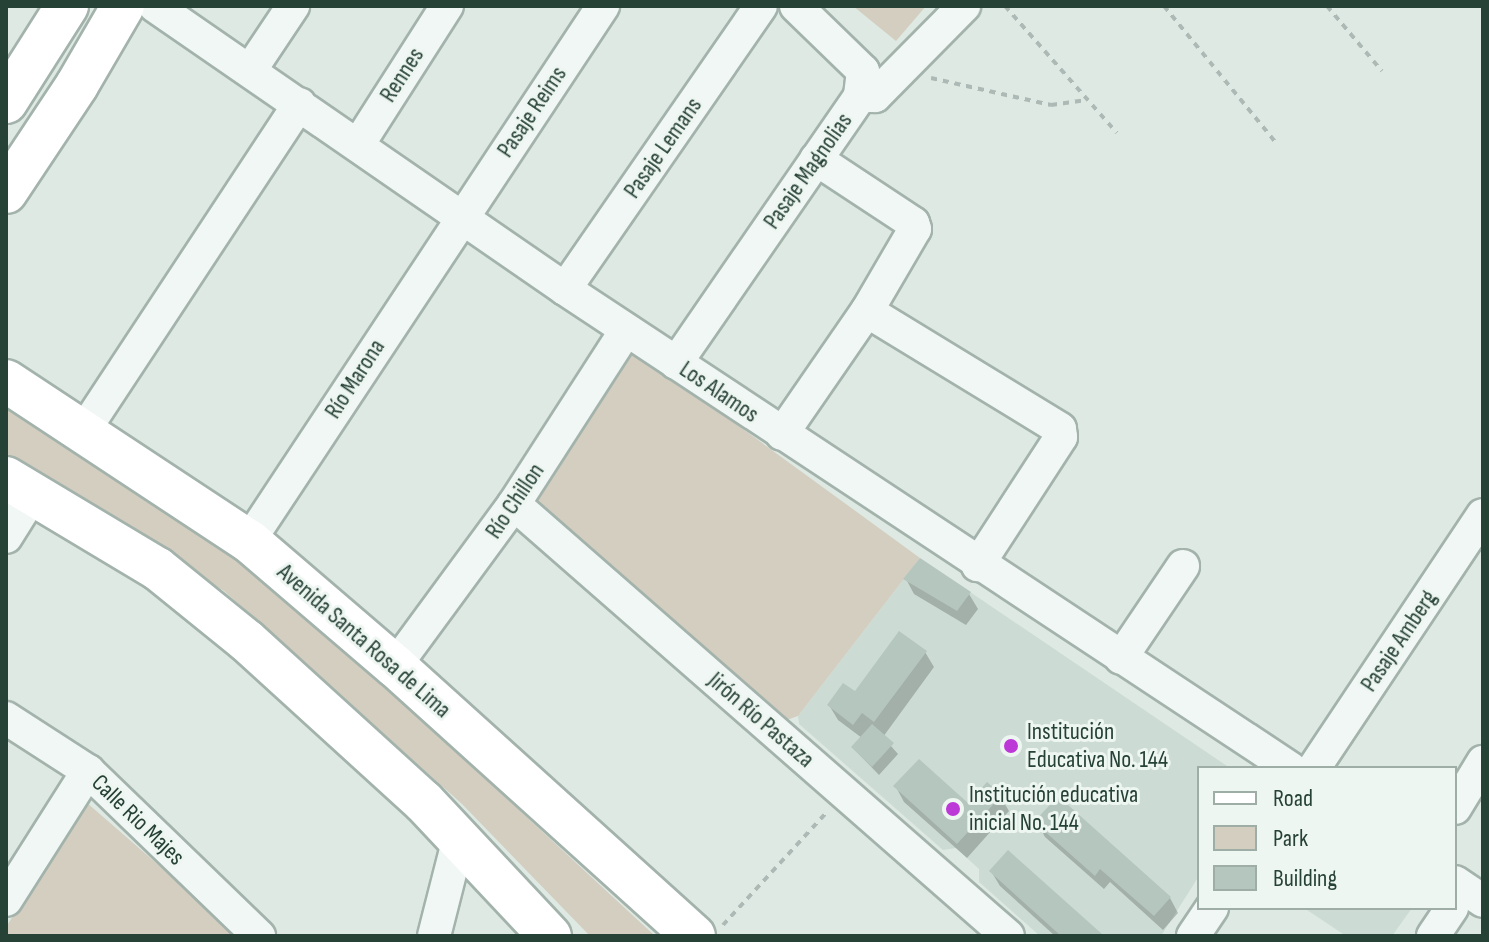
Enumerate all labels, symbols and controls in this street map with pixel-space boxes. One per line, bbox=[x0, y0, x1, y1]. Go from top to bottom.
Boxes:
street label: Rennes bbox=[374, 42, 430, 108]
street label: Pasaje Reims bbox=[491, 61, 573, 163]
street label: Pasaje Lemans bbox=[618, 92, 708, 204]
street label: Pasaje Magnolias bbox=[757, 107, 859, 235]
street label: Río Marona bbox=[319, 334, 391, 424]
street label: Los Alamos bbox=[674, 355, 764, 429]
street label: Río Chillon bbox=[479, 458, 551, 544]
street label: Avenida Santa Rosa de Lima bbox=[271, 558, 457, 724]
street label: Pasaje Amberg bbox=[1355, 585, 1443, 697]
street label: Jirón Río Pastaza bbox=[702, 666, 820, 774]
place label: Institución Educativa No. 144 bbox=[1027, 718, 1168, 774]
marker: Institución Educativa No. 144 bbox=[1002, 737, 1020, 755]
legend bbox=[1197, 766, 1457, 910]
street label: Calle Rio Majes bbox=[85, 769, 191, 871]
place label: Institución educativa inicial No. 144 bbox=[969, 781, 1138, 837]
text: Road bbox=[1273, 784, 1313, 813]
marker: Institución educativa inicial No. 144 bbox=[944, 800, 962, 818]
text: Park bbox=[1273, 824, 1308, 853]
text: Building bbox=[1273, 864, 1337, 893]

